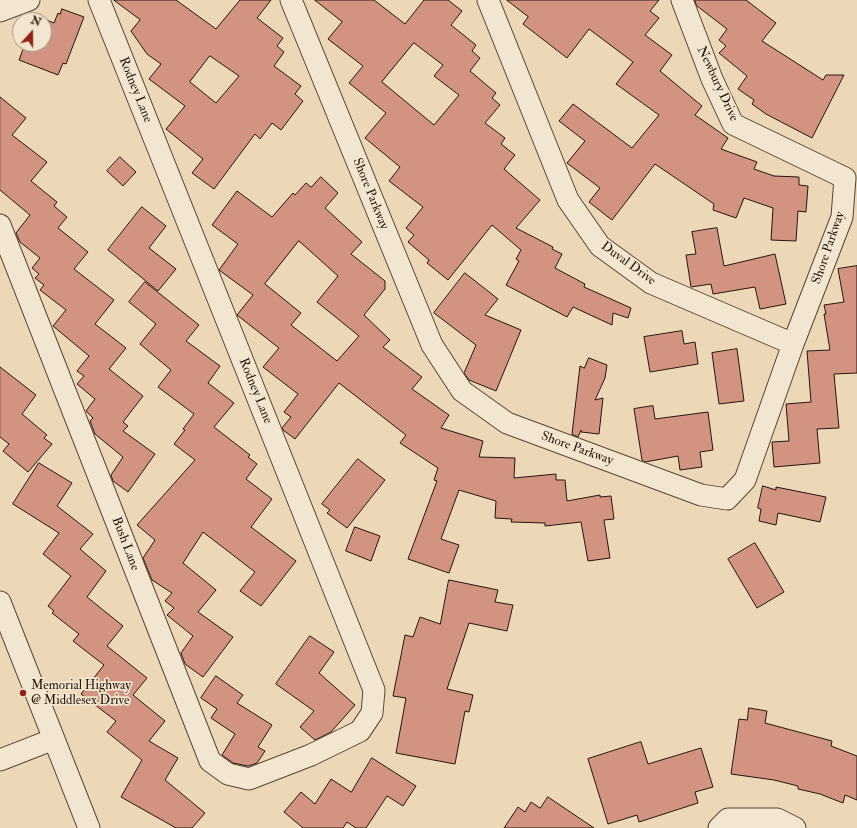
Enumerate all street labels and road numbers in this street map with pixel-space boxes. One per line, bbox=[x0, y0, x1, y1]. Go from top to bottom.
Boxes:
street label: Newbury Drive bbox=[693, 44, 741, 124]
street label: Rodney Lane bbox=[115, 55, 155, 125]
street label: Shore Parkway bbox=[349, 156, 391, 232]
street label: Shore Parkway bbox=[809, 210, 849, 286]
street label: Duval Drive bbox=[598, 239, 658, 289]
street label: Rodney Lane bbox=[235, 356, 275, 426]
street label: Shore Parkway bbox=[539, 429, 615, 469]
street label: Bush Lane bbox=[108, 515, 142, 573]

